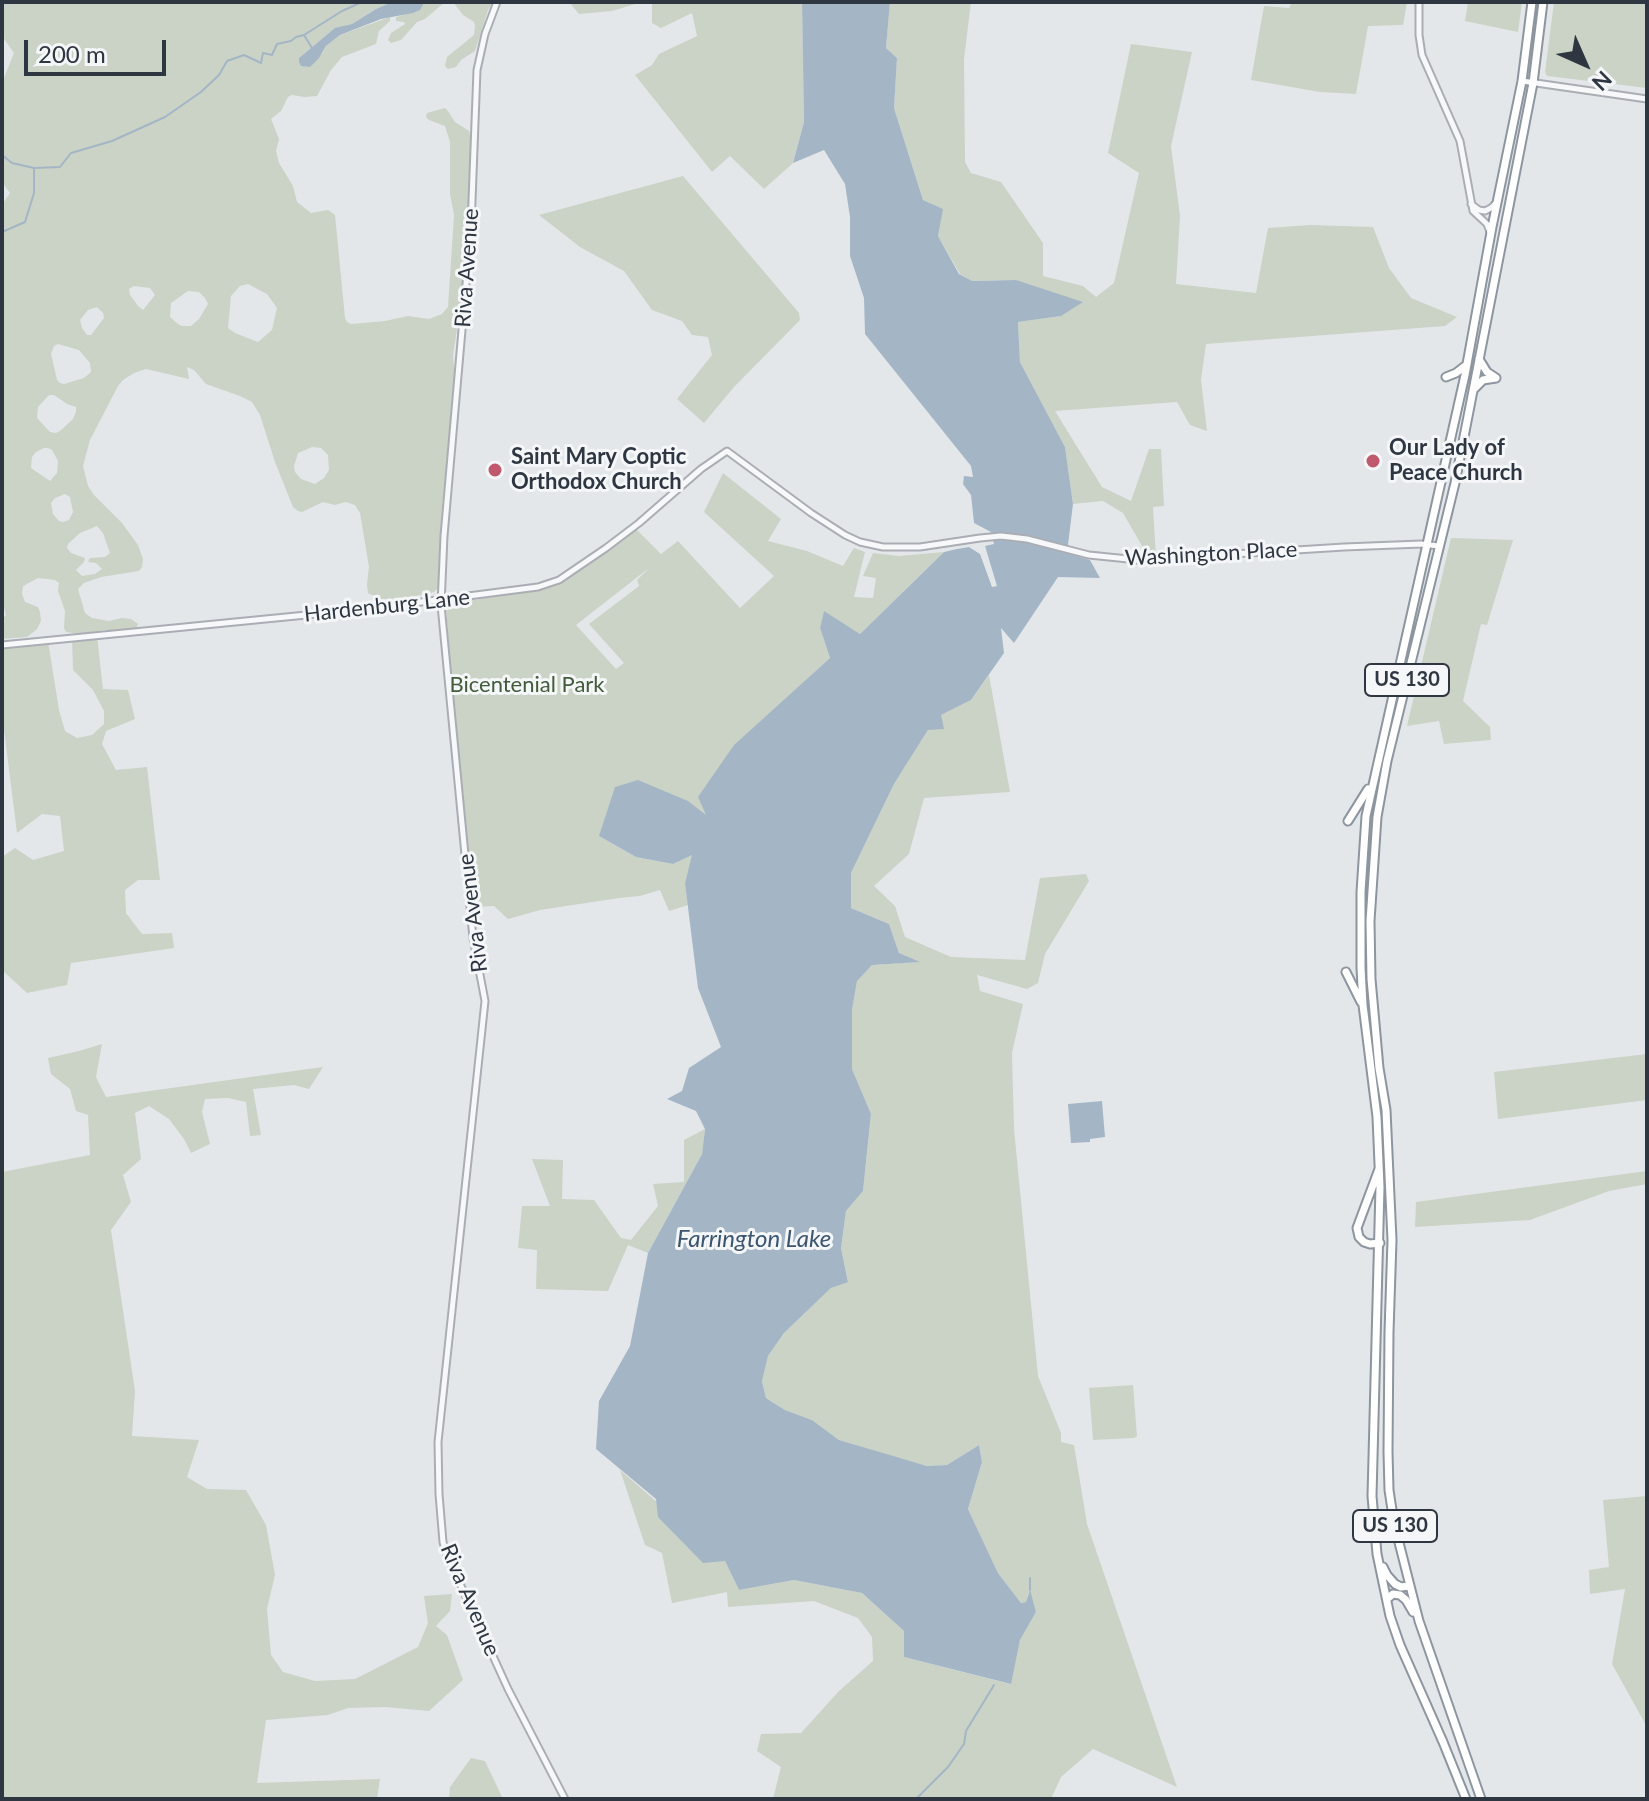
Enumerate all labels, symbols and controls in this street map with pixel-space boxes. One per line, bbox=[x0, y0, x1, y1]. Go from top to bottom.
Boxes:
scale bar bbox=[28, 24, 170, 74]
north arrow bbox=[1545, 24, 1625, 104]
text: 200 m bbox=[38, 39, 106, 68]
text: N bbox=[1587, 66, 1618, 97]
street label: Riva Avenue bbox=[450, 208, 484, 328]
place label: Our Lady of Peace Church bbox=[1389, 435, 1523, 486]
place label: Saint Mary Coptic Orthodox Church bbox=[511, 444, 686, 496]
marker: Our Lady of Peace Church bbox=[1364, 452, 1382, 470]
marker: Saint Mary Coptic Orthodox Church bbox=[486, 461, 504, 479]
street label: Washington Place bbox=[1124, 536, 1298, 572]
street label: Hardenburg Lane bbox=[303, 584, 471, 628]
road number: US 130 bbox=[1365, 664, 1449, 696]
park label: Bicentenial Park bbox=[449, 672, 605, 698]
street label: Riva Avenue bbox=[453, 852, 493, 974]
water label: Farrington Lake bbox=[677, 1225, 831, 1253]
road number: US 130 bbox=[1353, 1510, 1437, 1542]
street label: Riva Avenue bbox=[435, 1540, 505, 1660]

